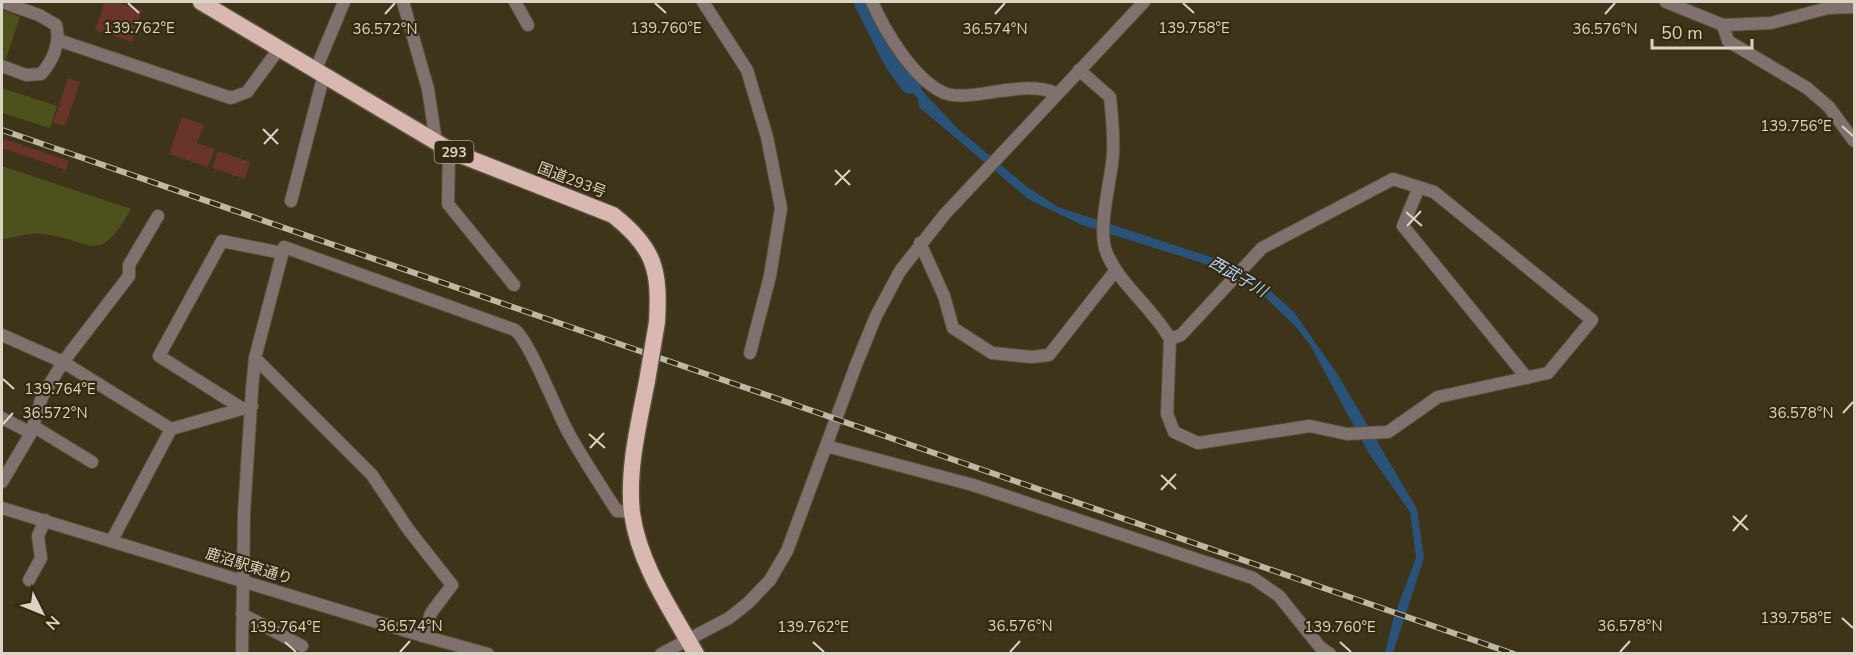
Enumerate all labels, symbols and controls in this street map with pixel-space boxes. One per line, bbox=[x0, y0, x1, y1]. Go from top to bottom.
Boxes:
scale bar bbox=[1652, 12, 1752, 50]
text: 139.762°E bbox=[103, 18, 175, 38]
text: 139.760°E bbox=[630, 18, 702, 38]
text: 139.758°E bbox=[1158, 18, 1230, 38]
text: 36.572°N bbox=[352, 19, 418, 39]
text: 36.574°N bbox=[962, 19, 1028, 39]
text: 36.576°N bbox=[1572, 19, 1638, 39]
text: 50 m bbox=[1661, 21, 1703, 45]
text: 139.756°E bbox=[1760, 116, 1832, 136]
road number: 293 bbox=[434, 141, 474, 163]
street label: 国道293号 bbox=[535, 158, 609, 202]
water label: 西武子川 bbox=[1205, 251, 1273, 304]
text: 139.764°E bbox=[24, 379, 96, 399]
text: 36.572°N bbox=[22, 403, 88, 423]
text: 36.578°N bbox=[1768, 403, 1834, 423]
street label: 鹿沼駅東通り bbox=[203, 543, 295, 589]
north arrow bbox=[12, 583, 72, 643]
text: 139.758°E bbox=[1760, 608, 1832, 628]
text: N bbox=[40, 611, 64, 634]
text: 36.574°N bbox=[377, 616, 443, 636]
text: 36.576°N bbox=[987, 616, 1053, 636]
text: 36.578°N bbox=[1597, 616, 1663, 636]
text: 139.764°E bbox=[249, 617, 321, 637]
text: 139.762°E bbox=[777, 617, 849, 637]
text: 139.760°E bbox=[1304, 617, 1376, 637]

